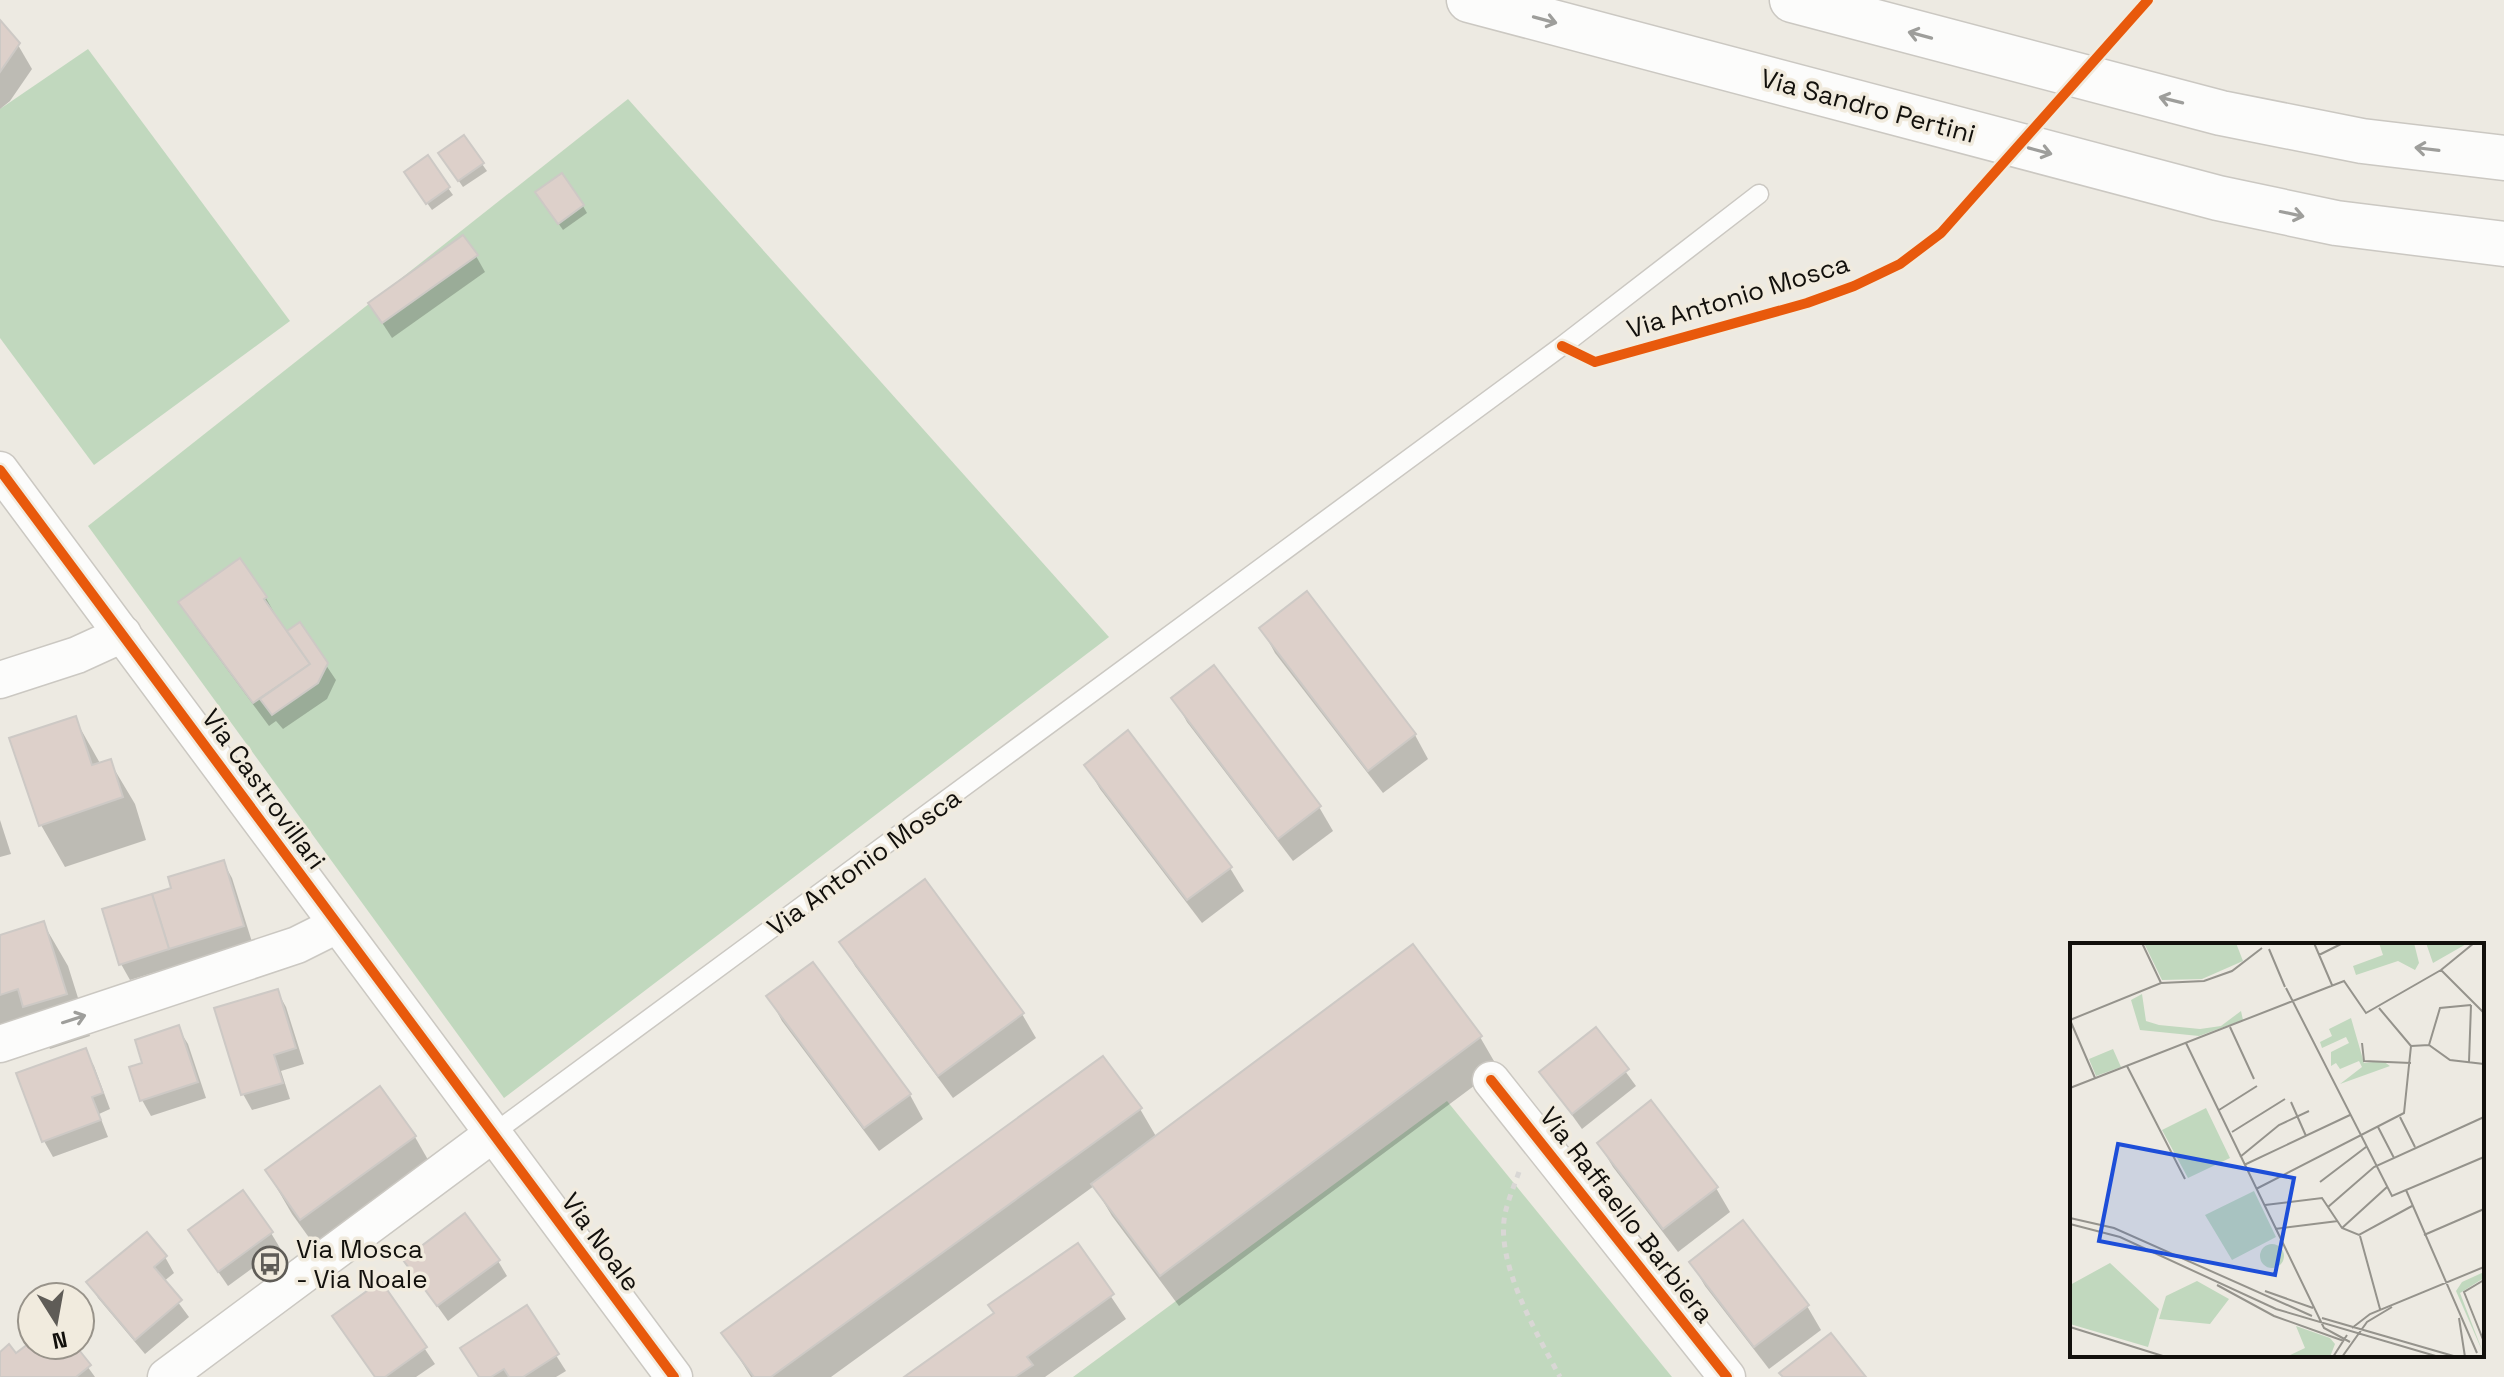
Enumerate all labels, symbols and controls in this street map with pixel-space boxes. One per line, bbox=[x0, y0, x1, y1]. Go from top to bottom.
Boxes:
one-way arrow bbox=[1531, 13, 1557, 28]
one-way arrow bbox=[1907, 27, 1933, 42]
street label: Via Sandro Pertini bbox=[1757, 61, 1979, 151]
one-way arrow bbox=[2159, 92, 2185, 107]
one-way arrow bbox=[2414, 141, 2440, 156]
one-way arrow bbox=[2026, 144, 2052, 159]
one-way arrow bbox=[2279, 207, 2304, 222]
street label: Via Antonio Mosca bbox=[1623, 246, 1854, 346]
street label: Via Castrovillari bbox=[194, 702, 334, 876]
street label: Via Antonio Mosca bbox=[761, 780, 968, 944]
inset map bbox=[2070, 943, 2484, 1357]
one-way arrow bbox=[61, 1011, 86, 1026]
street label: Via Raffaello Barbiera bbox=[1532, 1100, 1722, 1330]
street label: Via Noale bbox=[554, 1186, 648, 1298]
place label: Via Mosca - Via Noale bbox=[296, 1232, 428, 1296]
bus stop icon: Via Mosca - Via Noale bbox=[251, 1245, 289, 1283]
north arrow bbox=[16, 1281, 96, 1361]
text: N bbox=[50, 1325, 70, 1356]

